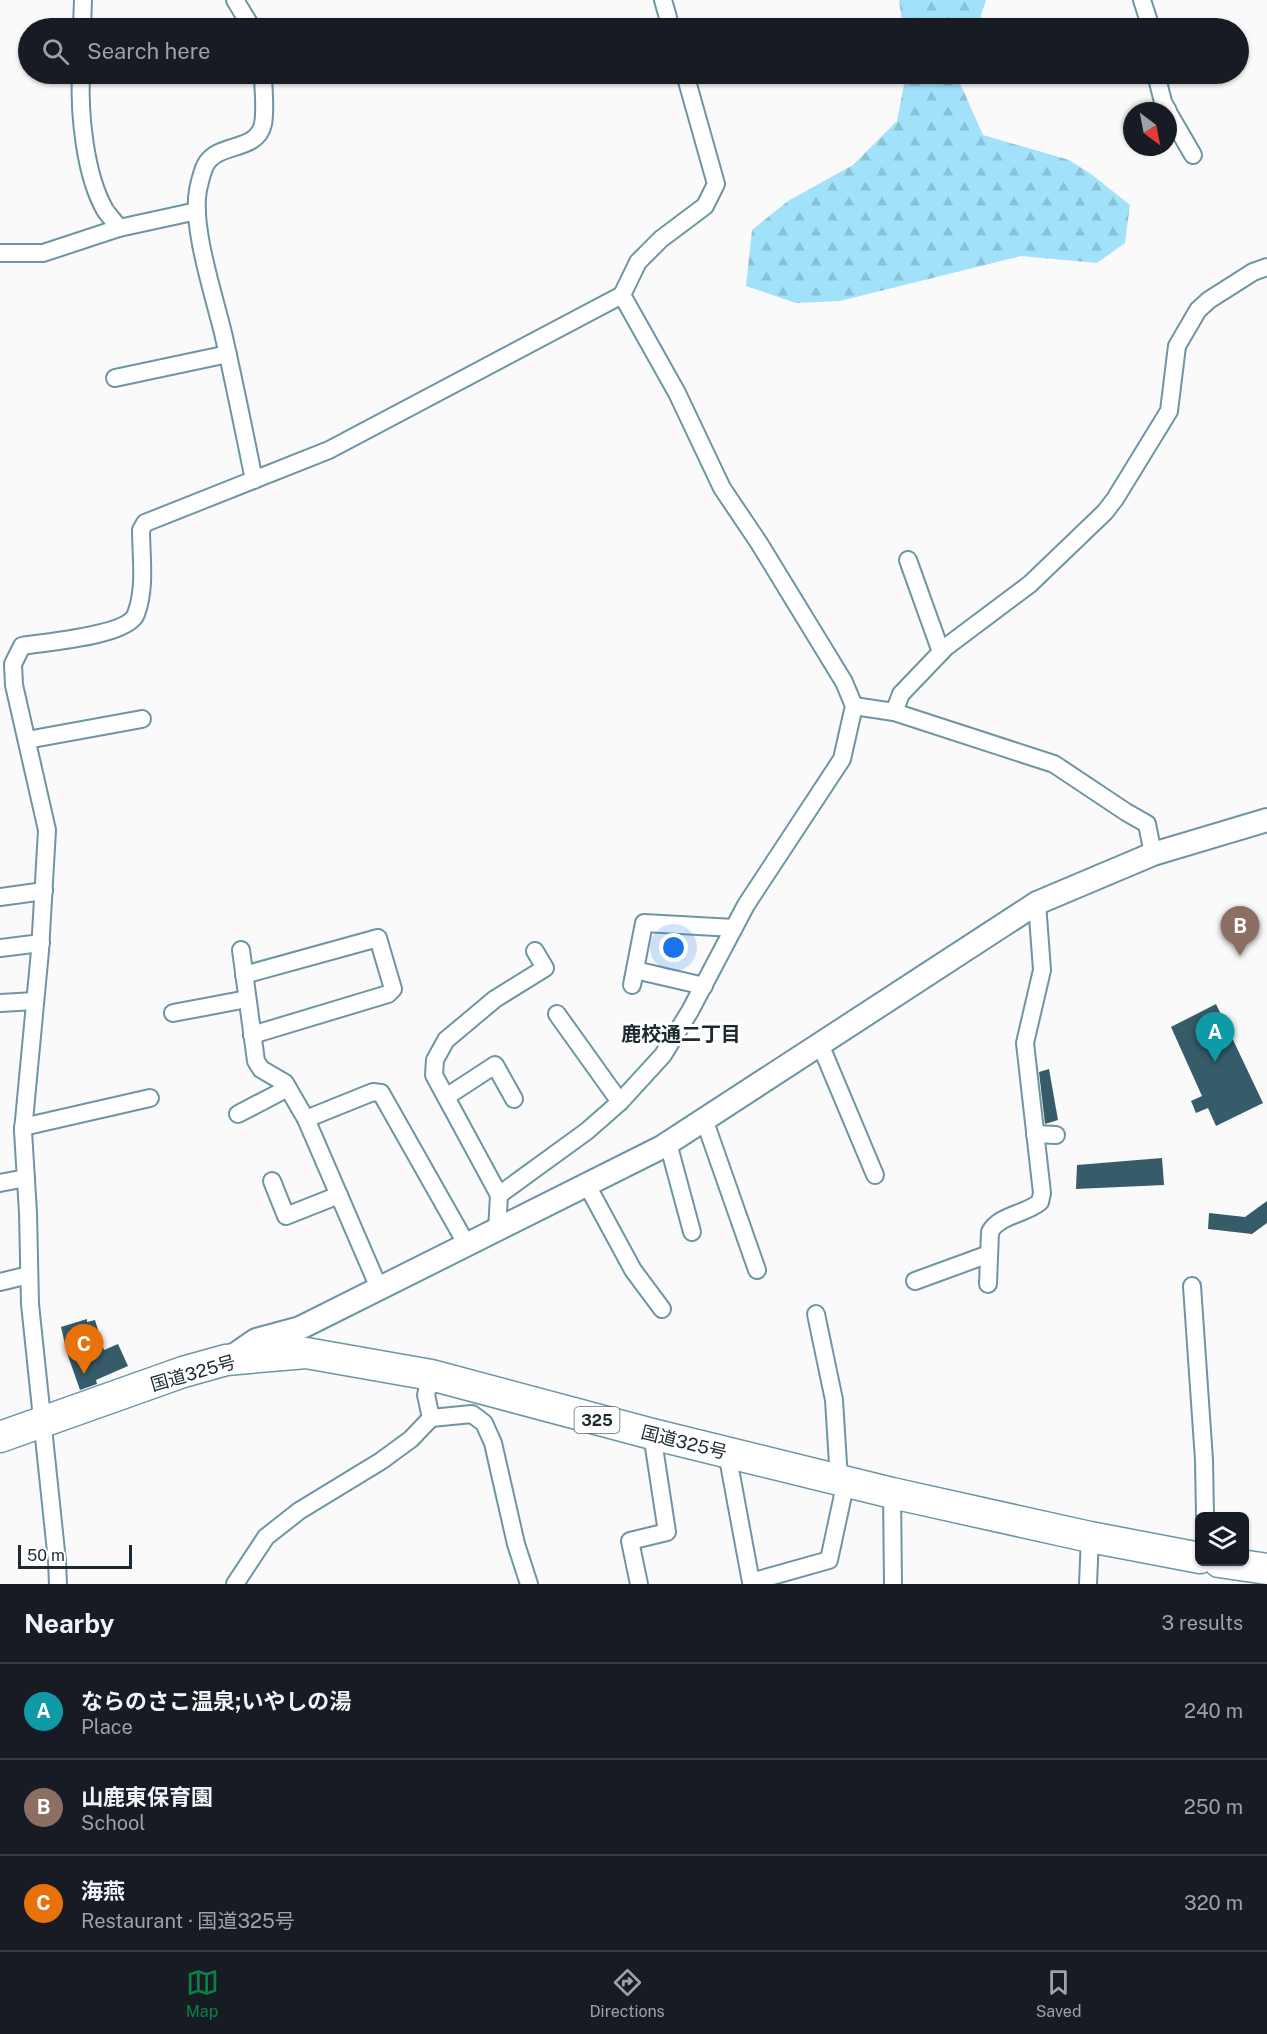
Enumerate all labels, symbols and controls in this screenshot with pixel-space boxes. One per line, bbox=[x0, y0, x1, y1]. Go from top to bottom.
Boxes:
search box bbox=[18, 18, 1249, 84]
icon: search bbox=[39, 35, 72, 68]
text: Search here bbox=[87, 38, 211, 64]
north arrow bbox=[1123, 102, 1177, 156]
pin: B bbox=[1220, 906, 1260, 956]
your location bbox=[659, 933, 688, 962]
pin: A bbox=[1196, 1012, 1234, 1062]
district label: 鹿校通二丁目 bbox=[621, 1022, 741, 1046]
pin: C bbox=[64, 1324, 104, 1374]
street label: 国道325号 bbox=[148, 1351, 238, 1395]
road number: 325 bbox=[574, 1407, 620, 1433]
street label: 国道325号 bbox=[639, 1421, 729, 1463]
map controls bbox=[1195, 1512, 1249, 1566]
button: layers bbox=[1195, 1512, 1249, 1566]
scale bar bbox=[18, 1542, 132, 1570]
text: 50 m bbox=[27, 1546, 65, 1565]
text: Nearby bbox=[24, 1608, 114, 1639]
text: 3 results bbox=[1162, 1611, 1243, 1635]
text: ならのさこ温泉;いやしの湯 bbox=[81, 1688, 351, 1714]
text: A bbox=[36, 1699, 51, 1723]
text: 240 m bbox=[1184, 1699, 1243, 1723]
text: Place bbox=[81, 1715, 133, 1739]
text: 山鹿東保育園 bbox=[81, 1784, 213, 1810]
text: B bbox=[37, 1795, 50, 1819]
text: 250 m bbox=[1184, 1795, 1243, 1819]
text: School bbox=[81, 1811, 145, 1835]
text: 海燕 bbox=[81, 1878, 125, 1904]
text: C bbox=[36, 1891, 51, 1915]
text: 320 m bbox=[1184, 1891, 1243, 1915]
text: Restaurant · 国道325号 bbox=[81, 1909, 295, 1933]
tab: Map bbox=[186, 1966, 219, 2021]
tab: Directions bbox=[590, 1966, 665, 2021]
tab: Saved bbox=[1036, 1966, 1081, 2021]

